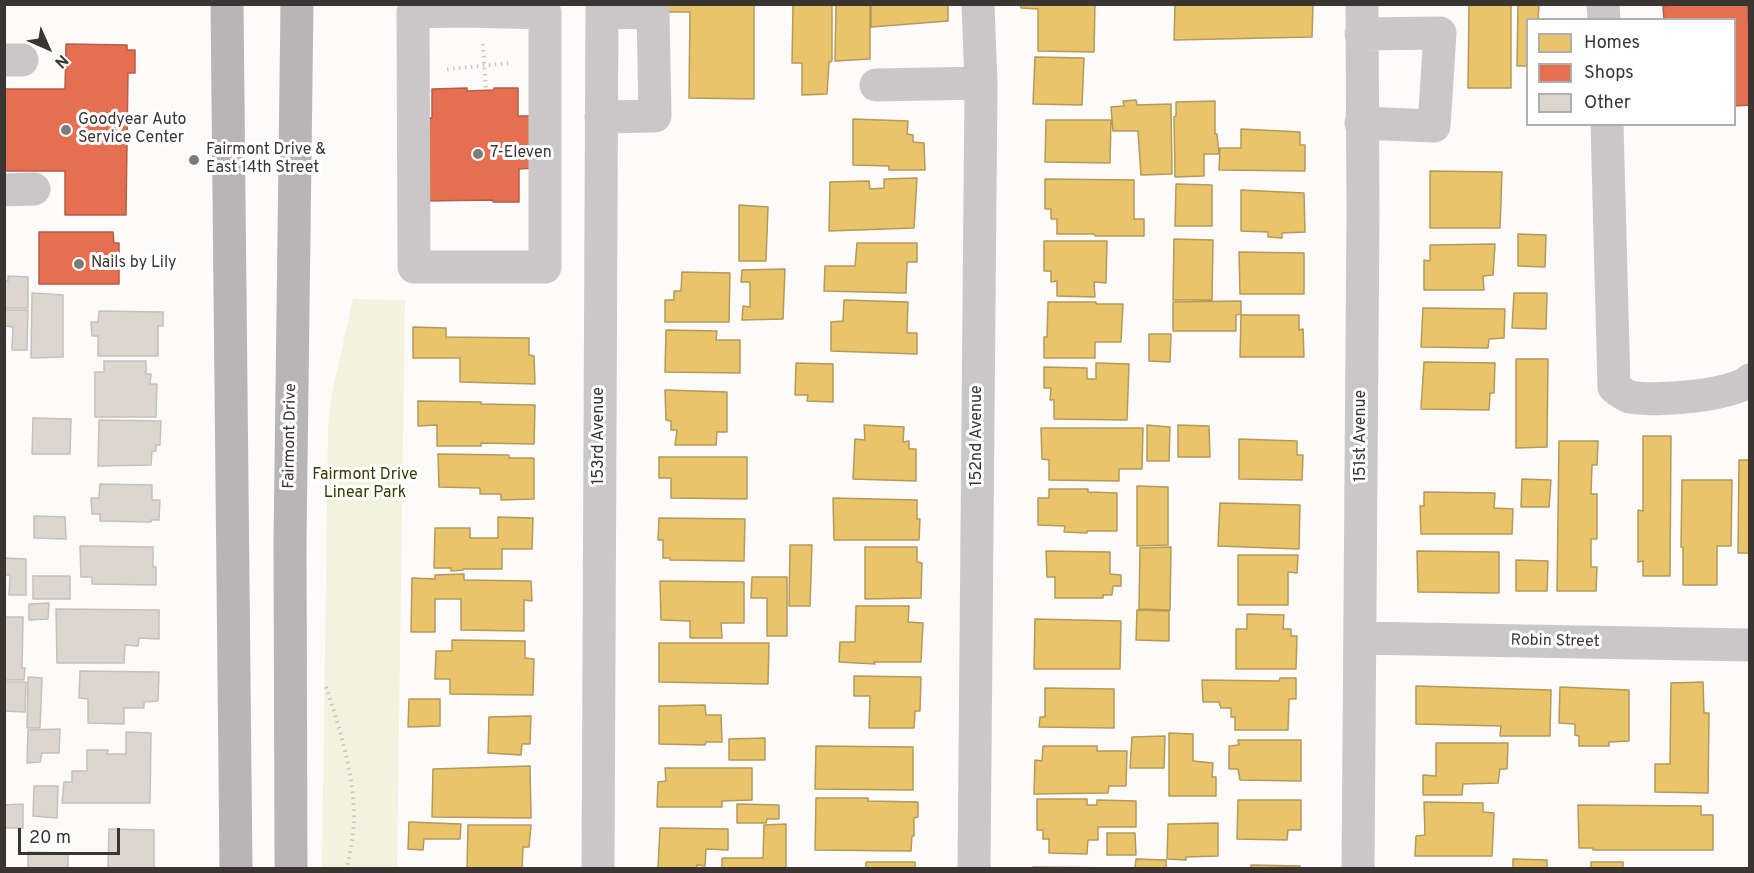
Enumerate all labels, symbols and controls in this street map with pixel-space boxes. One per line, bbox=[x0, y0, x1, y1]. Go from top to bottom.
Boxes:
north arrow bbox=[18, 18, 78, 78]
legend bbox=[1526, 18, 1736, 126]
text: Homes bbox=[1584, 32, 1640, 55]
text: N bbox=[50, 50, 72, 72]
text: Shops bbox=[1584, 62, 1634, 85]
text: Other bbox=[1584, 92, 1631, 115]
place label: Goodyear Auto Service Center bbox=[78, 111, 186, 149]
marker: Goodyear Auto Service Center bbox=[59, 123, 73, 137]
place label: Fairmont Drive & East 14th Street bbox=[206, 141, 326, 179]
place label: 7-Eleven bbox=[490, 144, 552, 164]
marker: 7-Eleven bbox=[471, 147, 485, 161]
marker: Fairmont Drive & East 14th Street bbox=[187, 153, 201, 167]
place label: Nails by Lily bbox=[91, 254, 177, 274]
marker: Nails by Lily bbox=[72, 257, 86, 271]
street label: Fairmont Drive bbox=[280, 383, 302, 489]
street label: 152nd Avenue bbox=[968, 385, 988, 487]
street label: 153rd Avenue bbox=[590, 387, 610, 485]
street label: 151st Avenue bbox=[1352, 390, 1372, 482]
park label: Fairmont Drive Linear Park bbox=[312, 466, 418, 504]
street label: Robin Street bbox=[1510, 632, 1600, 652]
scale bar bbox=[21, 816, 123, 854]
text: 20 m bbox=[29, 827, 71, 850]

